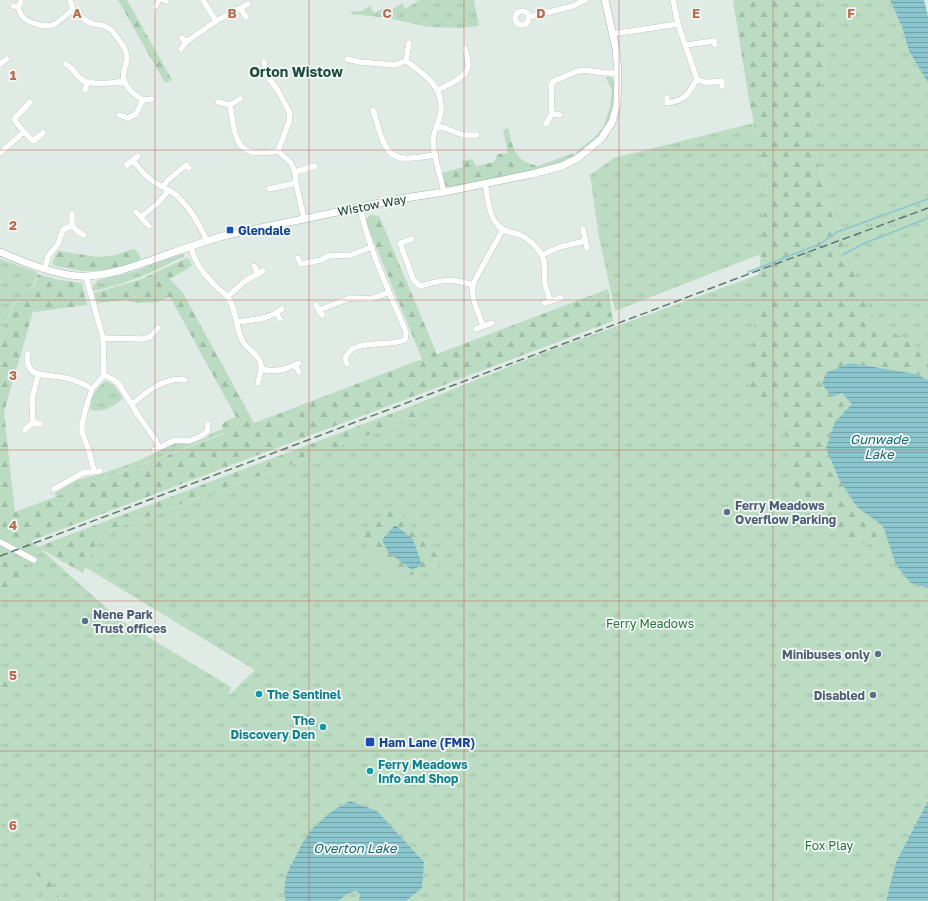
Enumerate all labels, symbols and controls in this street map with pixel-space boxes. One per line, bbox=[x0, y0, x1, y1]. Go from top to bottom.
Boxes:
text: A bbox=[72, 5, 82, 21]
text: B bbox=[227, 5, 237, 21]
text: C bbox=[382, 5, 392, 21]
text: D bbox=[536, 5, 546, 21]
text: E bbox=[692, 5, 700, 21]
text: F bbox=[847, 5, 855, 21]
district label: Orton Wistow bbox=[249, 63, 343, 80]
text: 1 bbox=[10, 67, 17, 83]
street label: Wistow Way bbox=[336, 191, 408, 219]
text: 2 bbox=[9, 217, 17, 233]
place label: Glendale bbox=[238, 223, 291, 238]
marker: Glendale bbox=[225, 225, 235, 235]
text: 3 bbox=[9, 367, 17, 383]
water label: Gunwade Lake bbox=[850, 431, 909, 462]
place label: Ferry Meadows Overflow Parking bbox=[735, 498, 836, 527]
marker: Ferry Meadows Overflow Parking bbox=[722, 507, 732, 517]
text: 4 bbox=[9, 517, 17, 533]
place label: Nene Park Trust offices bbox=[93, 607, 167, 636]
marker: Nene Park Trust offices bbox=[80, 616, 90, 626]
park label: Ferry Meadows bbox=[606, 616, 694, 631]
place label: Minibuses only bbox=[782, 647, 871, 662]
marker: Minibuses only bbox=[873, 649, 883, 659]
text: 5 bbox=[9, 667, 17, 683]
place label: The Sentinel bbox=[267, 687, 341, 702]
place label: Disabled bbox=[814, 688, 865, 703]
marker: The Sentinel bbox=[254, 689, 264, 699]
marker: Disabled bbox=[868, 690, 878, 700]
place label: The Discovery Den bbox=[230, 713, 315, 742]
marker: The Discovery Den bbox=[318, 722, 328, 732]
place label: Ham Lane (FMR) bbox=[379, 735, 475, 750]
marker: Ham Lane (FMR) bbox=[364, 736, 376, 748]
place label: Ferry Meadows Info and Shop bbox=[378, 757, 468, 786]
marker: Ferry Meadows Info and Shop bbox=[365, 766, 375, 776]
text: 6 bbox=[9, 817, 17, 833]
park label: Fox Play bbox=[805, 838, 854, 853]
water label: Overton Lake bbox=[313, 840, 398, 856]

